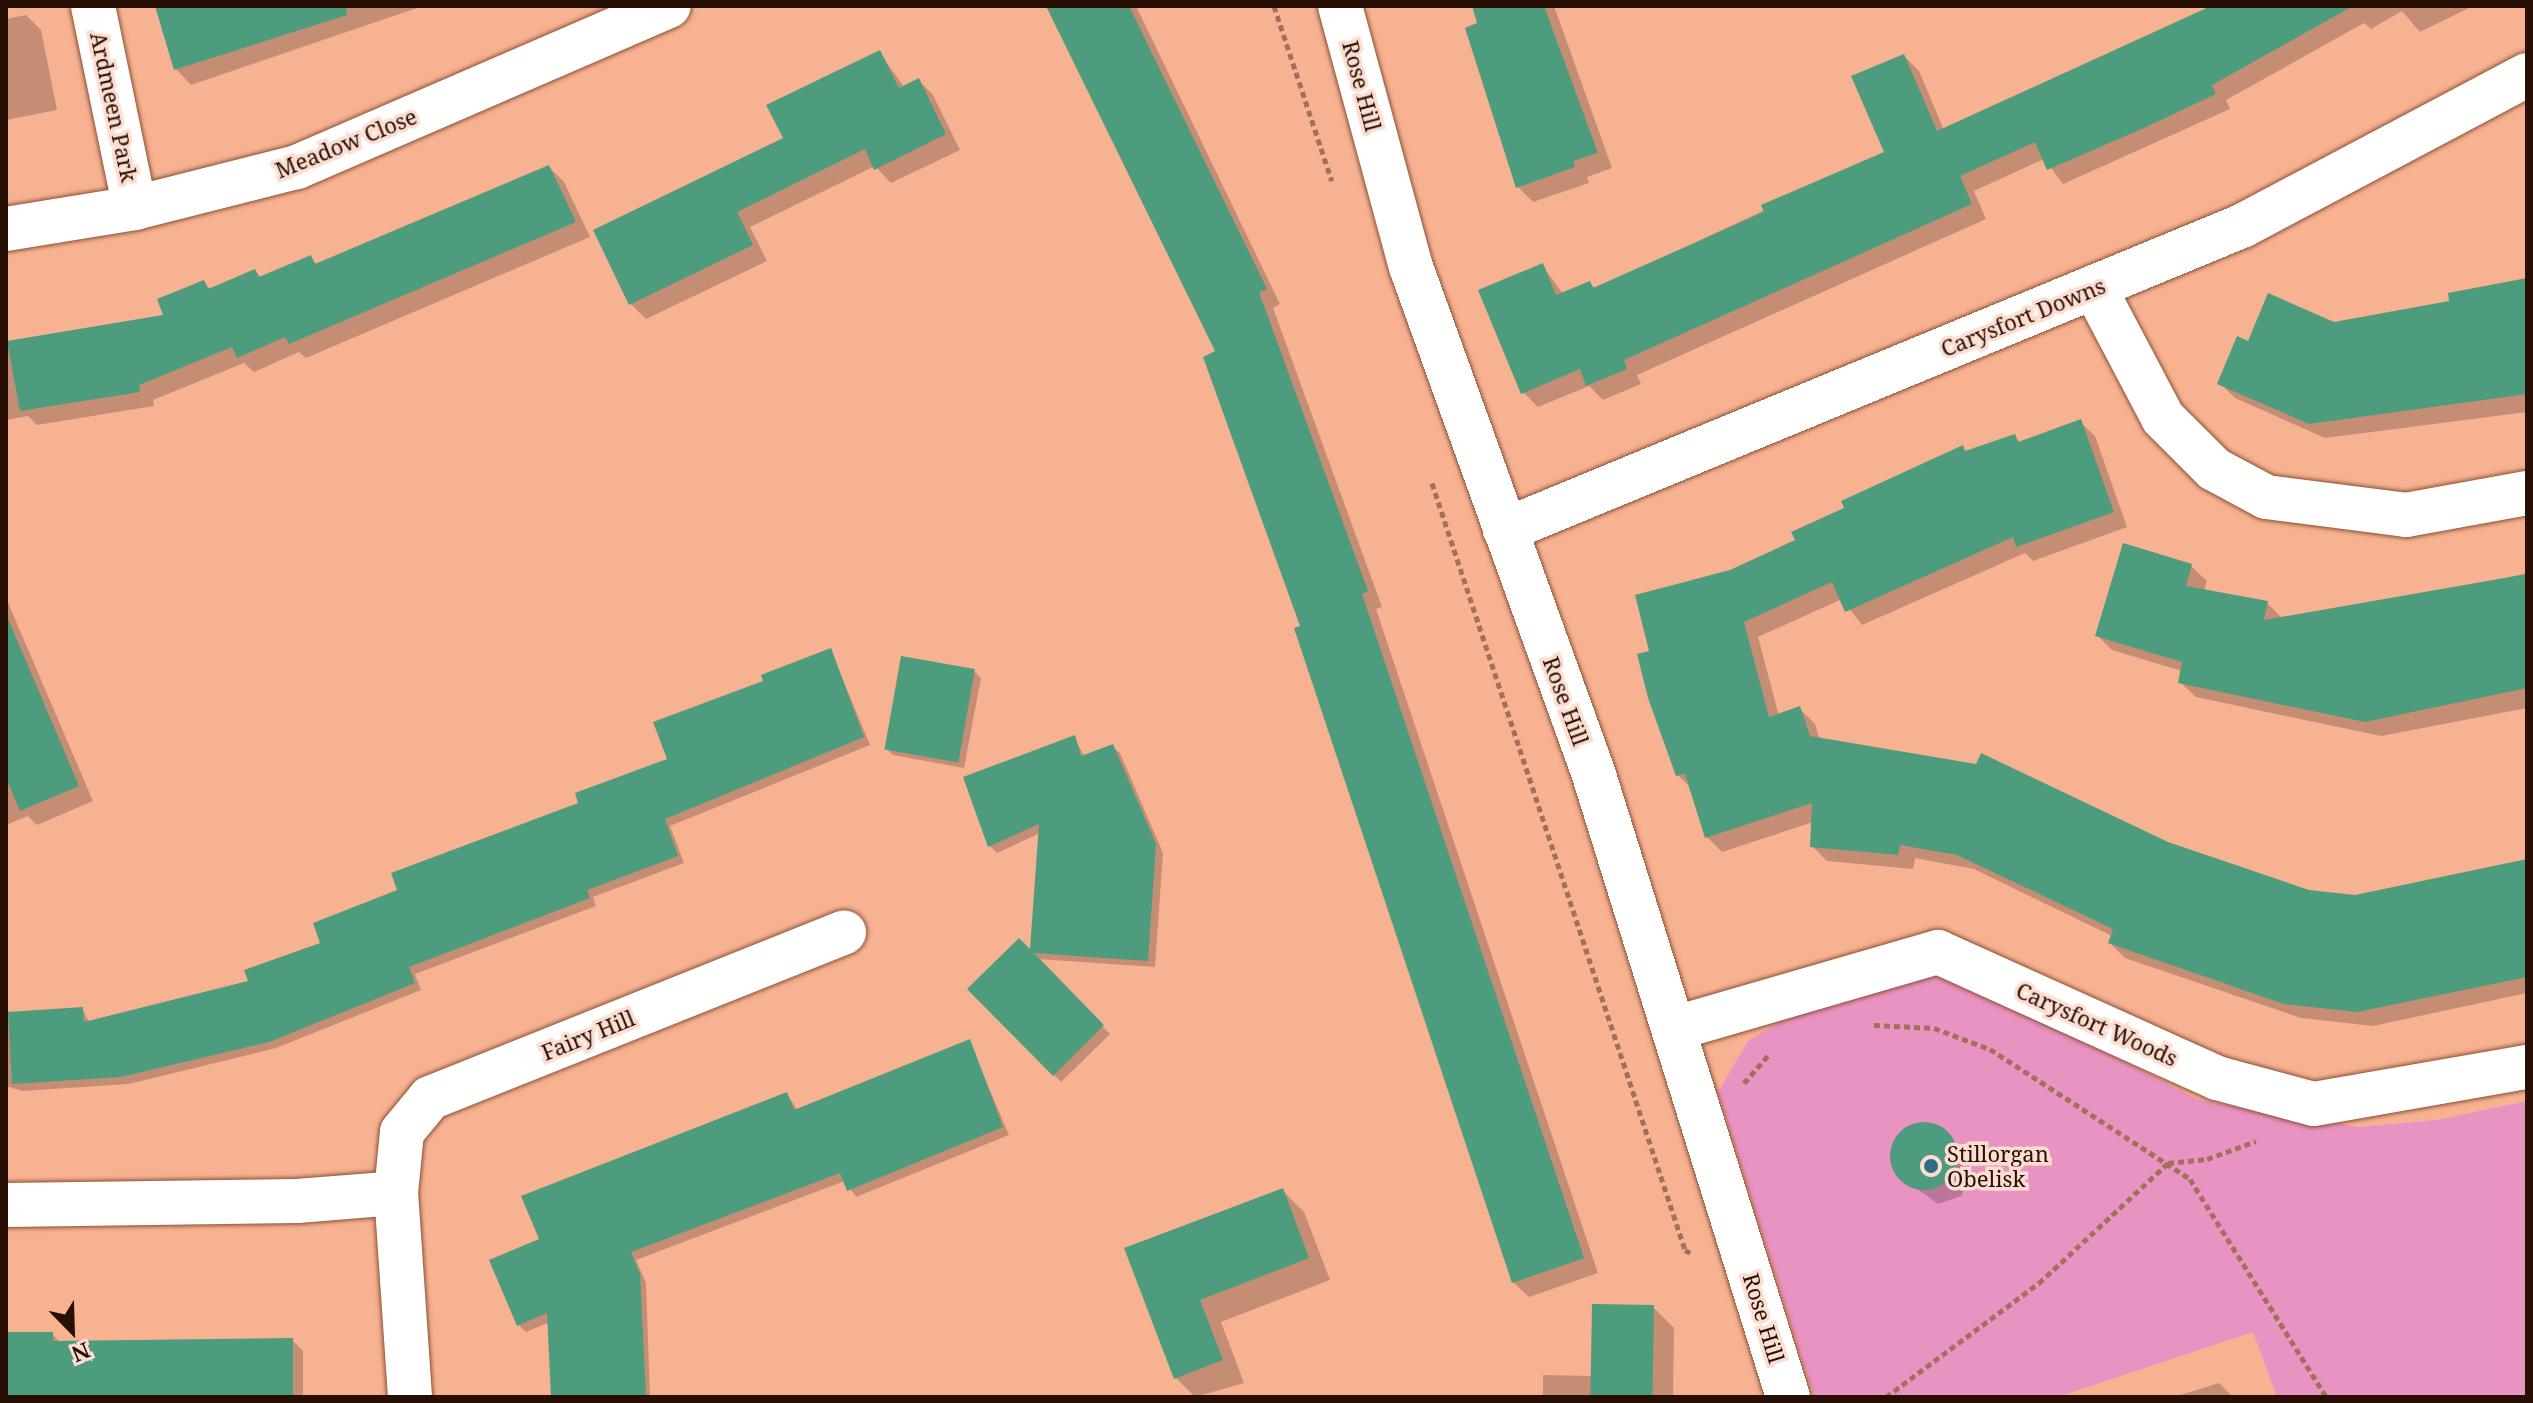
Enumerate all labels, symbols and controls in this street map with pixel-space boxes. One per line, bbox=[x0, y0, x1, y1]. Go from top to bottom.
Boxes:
street label: Ardmeen Park bbox=[85, 30, 143, 184]
street label: Rose Hill bbox=[1337, 38, 1387, 134]
street label: Meadow Close bbox=[271, 103, 421, 183]
street label: Carysfort Downs bbox=[1937, 272, 2109, 362]
street label: Rose Hill bbox=[1538, 653, 1594, 749]
street label: Carysfort Woods bbox=[2012, 977, 2182, 1071]
street label: Fairy Hill bbox=[538, 1004, 638, 1066]
place label: Stillorgan Obelisk bbox=[1947, 1140, 2049, 1192]
marker: Stillorgan Obelisk bbox=[1922, 1157, 1940, 1175]
street label: Rose Hill bbox=[1738, 1270, 1790, 1366]
north arrow bbox=[32, 1291, 112, 1371]
text: N bbox=[68, 1336, 95, 1370]

